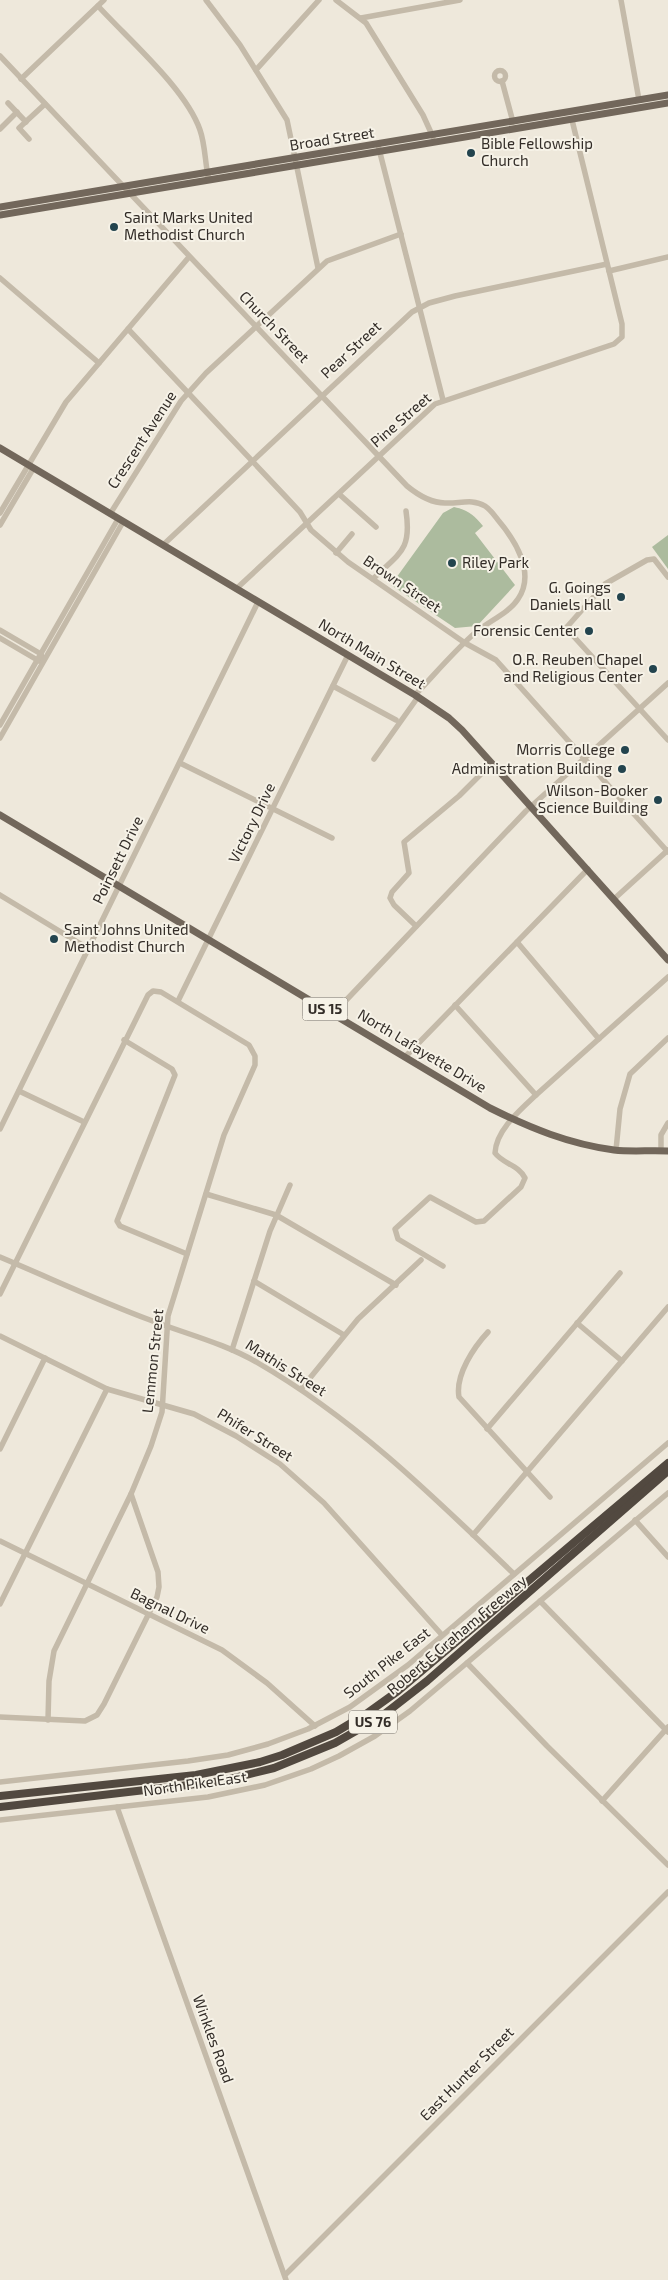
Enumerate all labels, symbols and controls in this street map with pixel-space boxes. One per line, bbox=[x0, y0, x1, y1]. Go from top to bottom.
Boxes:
street label: Broad Street bbox=[288, 122, 376, 154]
place label: Bible Fellowship Church bbox=[481, 134, 593, 169]
marker: Bible Fellowship Church bbox=[465, 147, 477, 159]
place label: Saint Marks United Methodist Church bbox=[124, 208, 253, 243]
marker: Saint Marks United Methodist Church bbox=[108, 221, 120, 233]
street label: Church Street bbox=[236, 287, 314, 366]
street label: Pear Street bbox=[316, 317, 384, 382]
street label: Crescent Avenue bbox=[103, 387, 179, 492]
street label: Pine Street bbox=[366, 388, 435, 450]
street label: Brown Street bbox=[360, 551, 445, 616]
place label: Riley Park bbox=[462, 553, 529, 571]
marker: Riley Park bbox=[446, 557, 458, 569]
place label: G. Goings Daniels Hall bbox=[530, 578, 612, 613]
marker: G. Goings Daniels Hall bbox=[615, 591, 627, 603]
street label: North Main Street bbox=[316, 614, 430, 692]
place label: Forensic Center bbox=[473, 621, 579, 639]
marker: Forensic Center bbox=[583, 625, 595, 637]
place label: O.R. Reuben Chapel and Religious Center bbox=[503, 650, 644, 685]
marker: O.R. Reuben Chapel and Religious Center bbox=[647, 663, 659, 675]
place label: Morris College bbox=[516, 740, 615, 758]
marker: Morris College bbox=[619, 744, 631, 756]
place label: Administration Building bbox=[452, 759, 613, 777]
marker: Administration Building bbox=[616, 763, 628, 775]
street label: Victory Drive bbox=[224, 780, 278, 866]
place label: Wilson-Booker Science Building bbox=[538, 781, 649, 816]
marker: Wilson-Booker Science Building bbox=[652, 794, 664, 806]
street label: Poinsett Drive bbox=[88, 813, 146, 907]
place label: Saint Johns United Methodist Church bbox=[64, 920, 189, 955]
marker: Saint Johns United Methodist Church bbox=[48, 933, 60, 945]
road number: US 15 bbox=[302, 998, 348, 1021]
street label: North Lafayette Drive bbox=[355, 1005, 490, 1096]
street label: Lemmon Street bbox=[138, 1308, 166, 1414]
street label: Mathis Street bbox=[243, 1335, 331, 1399]
street label: Phifer Street bbox=[214, 1404, 297, 1465]
street label: Robert E Graham Freeway bbox=[383, 1571, 530, 1698]
street label: Bagnal Drive bbox=[128, 1583, 213, 1637]
street label: South Pike East bbox=[340, 1623, 433, 1702]
road number: US 76 bbox=[349, 1710, 397, 1734]
street label: North Pike East bbox=[142, 1767, 248, 1799]
street label: Winkles Road bbox=[190, 1992, 238, 2085]
street label: East Hunter Street bbox=[416, 2023, 517, 2124]

